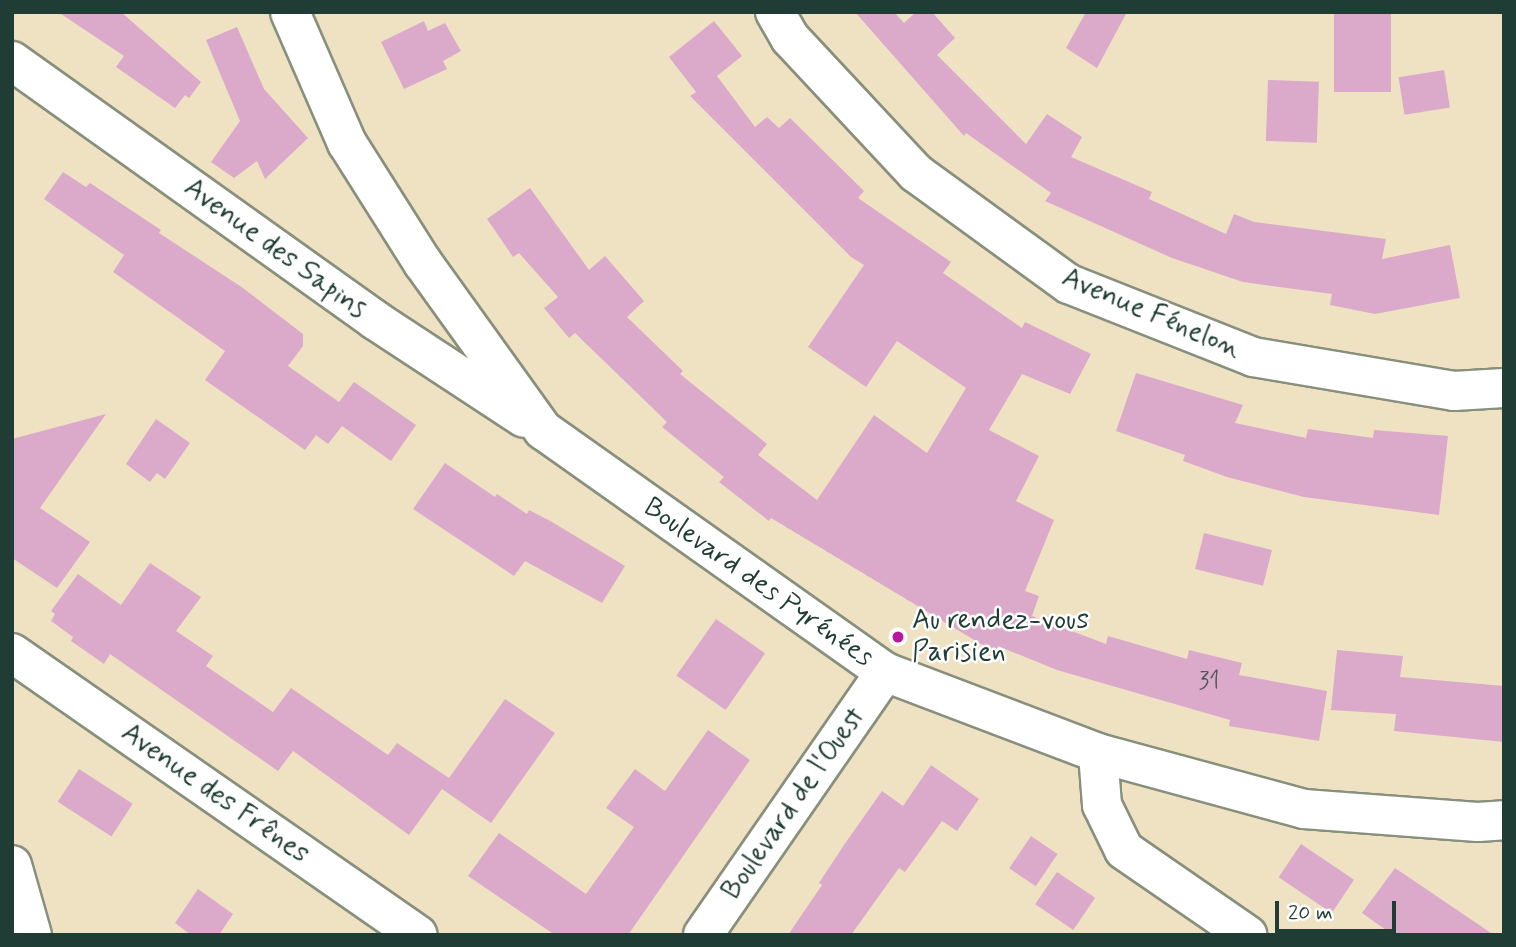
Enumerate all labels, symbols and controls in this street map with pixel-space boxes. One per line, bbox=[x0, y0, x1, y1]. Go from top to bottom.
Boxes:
street label: Avenue des Sapins bbox=[174, 169, 376, 329]
street label: Avenue Fénelon bbox=[1057, 261, 1245, 367]
street label: Boulevard des Pyrénées bbox=[636, 490, 880, 676]
place label: Au rendez-vous Parisien bbox=[912, 604, 1089, 670]
marker: Au rendez-vous Parisien bbox=[890, 629, 906, 645]
house number: 31 bbox=[1198, 668, 1220, 696]
street label: Boulevard de l'Ouest bbox=[716, 702, 872, 906]
street label: Avenue des Frênes bbox=[114, 716, 316, 872]
scale bar bbox=[1278, 888, 1399, 932]
text: 20 m bbox=[1288, 899, 1333, 927]

